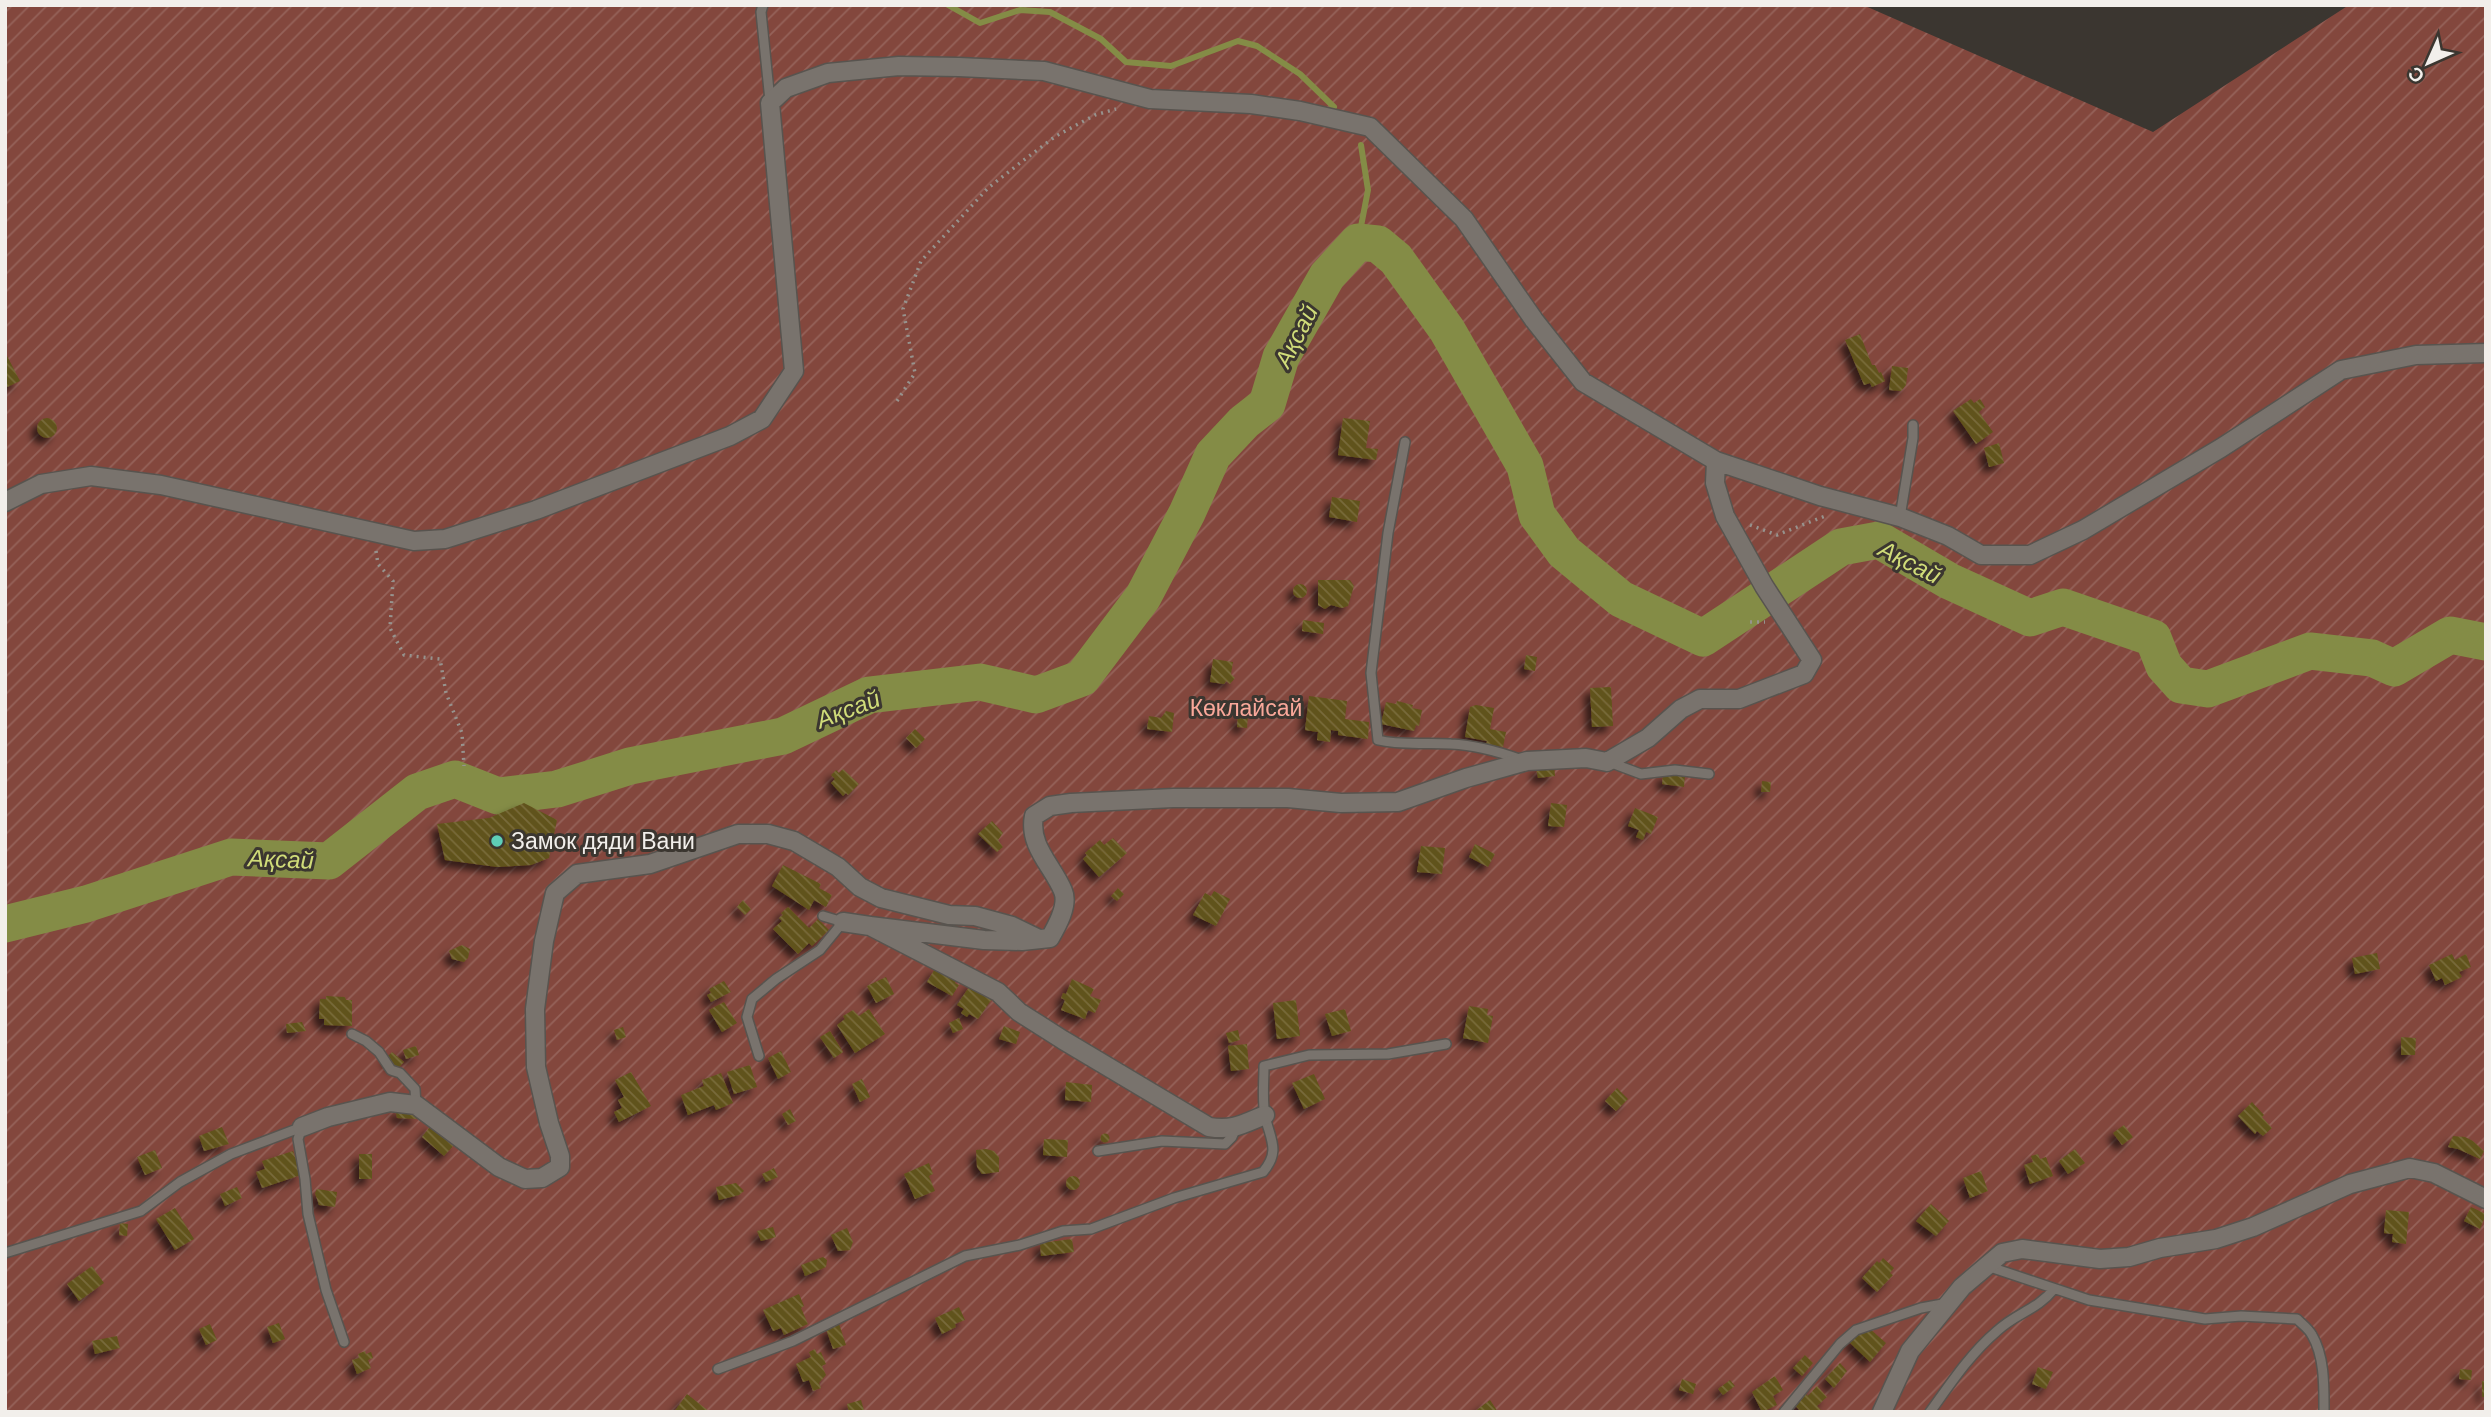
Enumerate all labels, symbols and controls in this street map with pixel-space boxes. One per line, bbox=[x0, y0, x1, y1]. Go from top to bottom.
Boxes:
north arrow bbox=[2393, 28, 2463, 98]
text: С bbox=[2404, 62, 2429, 87]
water label: Ақсай bbox=[1268, 300, 1323, 373]
water label: Ақсай bbox=[1873, 534, 1946, 589]
water label: Ақсай bbox=[810, 685, 884, 734]
park label: Көклайсай bbox=[1190, 695, 1302, 721]
place label: Замок дяди Вани bbox=[511, 828, 695, 854]
marker: Замок дяди Вани bbox=[489, 833, 505, 849]
water label: Ақсай bbox=[246, 844, 314, 874]

